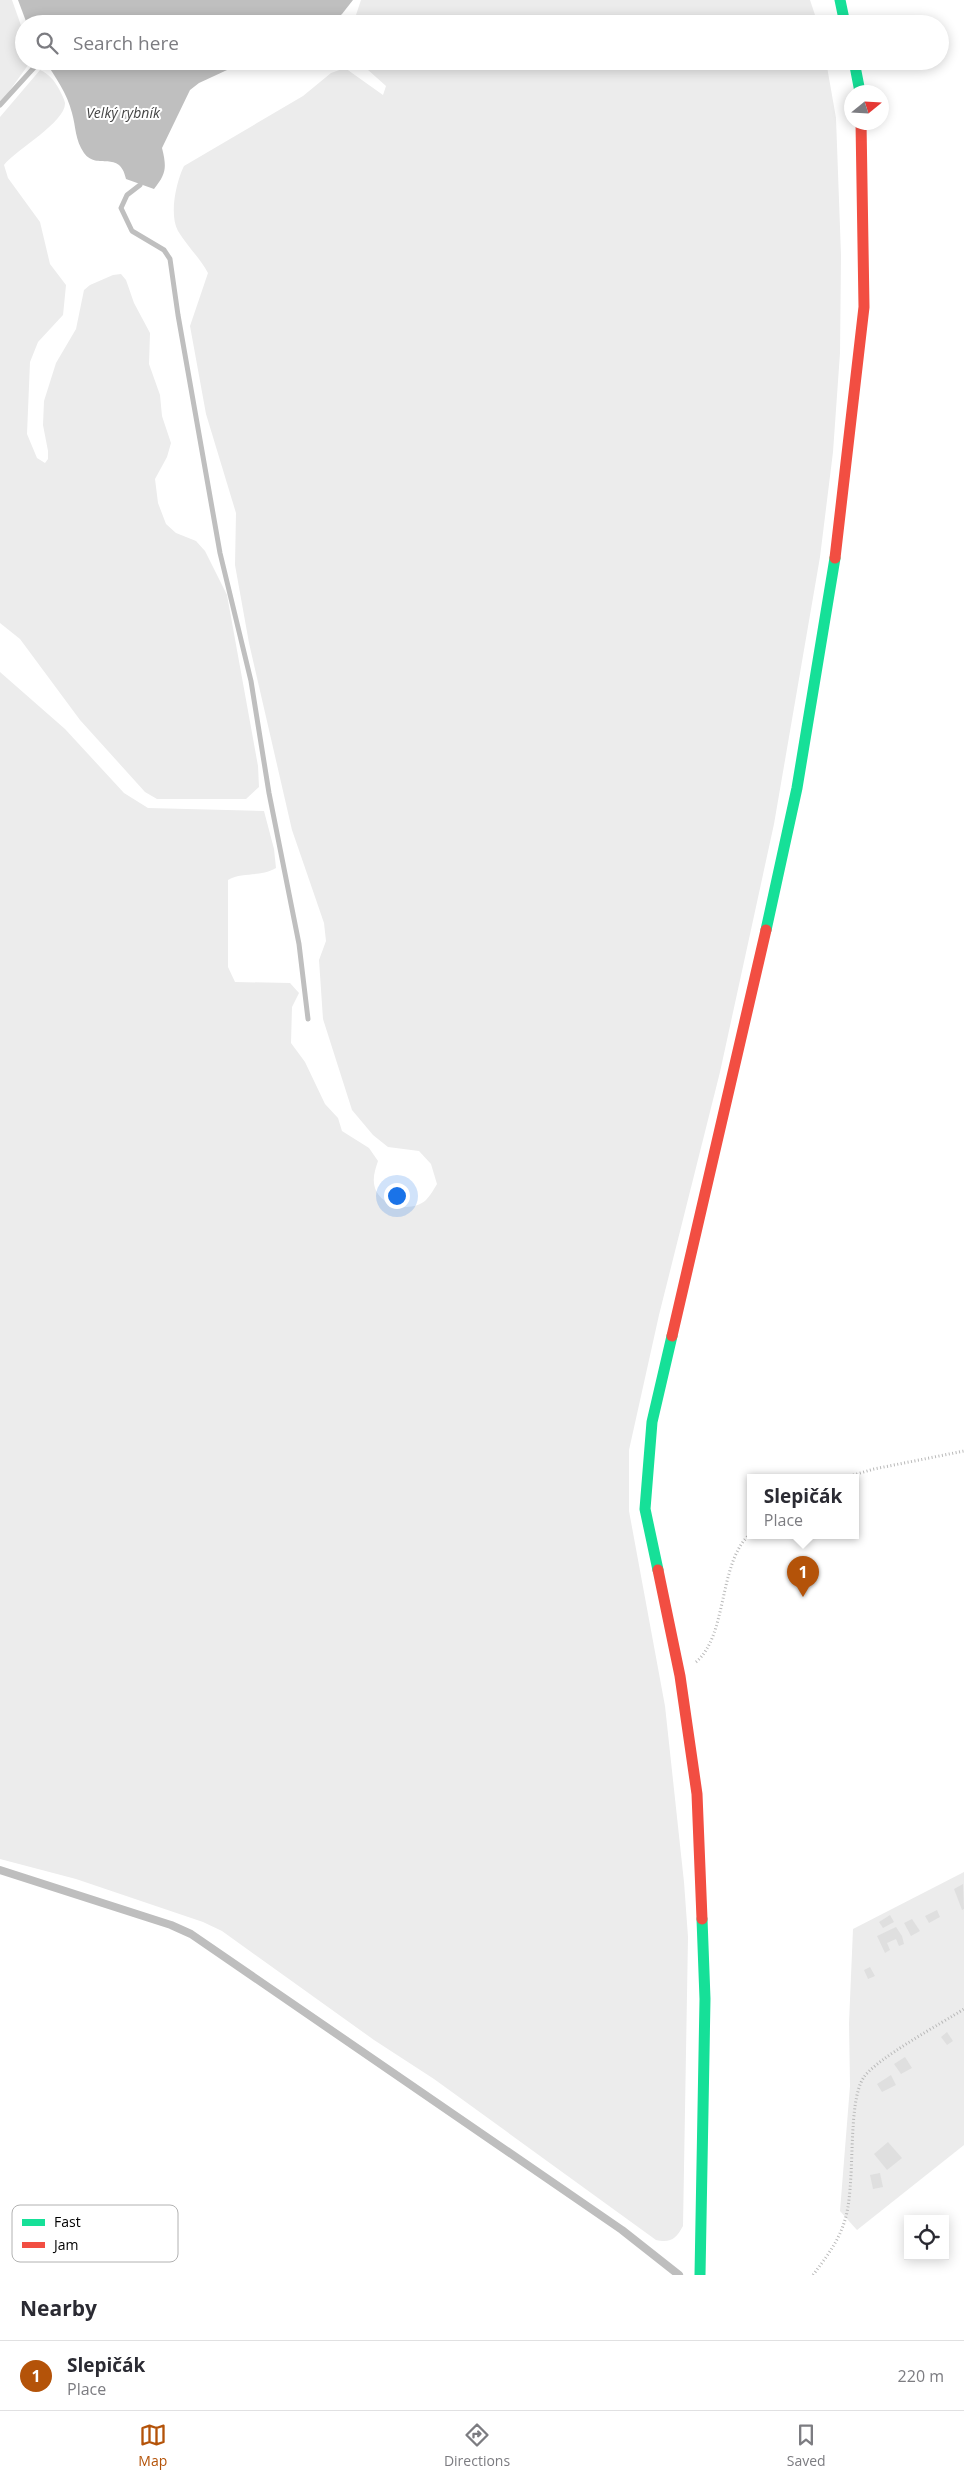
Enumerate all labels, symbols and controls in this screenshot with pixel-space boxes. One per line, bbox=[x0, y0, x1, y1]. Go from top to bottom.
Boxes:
search box bbox=[15, 15, 949, 70]
icon: search bbox=[33, 29, 61, 57]
text: Search here bbox=[73, 30, 179, 56]
north arrow bbox=[844, 85, 889, 130]
water label: Velký rybník bbox=[86, 103, 161, 122]
your location bbox=[384, 1183, 410, 1209]
popup bbox=[747, 1474, 859, 1539]
text: Slepičák bbox=[764, 1483, 842, 1509]
text: Place bbox=[764, 1509, 803, 1531]
pin: 1 bbox=[787, 1556, 819, 1597]
legend bbox=[12, 2205, 178, 2262]
text: Fast bbox=[54, 2212, 81, 2231]
map controls bbox=[904, 2215, 949, 2260]
button: locate bbox=[904, 2215, 949, 2260]
text: Jam bbox=[52, 2235, 79, 2254]
text: Nearby bbox=[20, 2294, 97, 2322]
text: Slepičák bbox=[67, 2352, 145, 2378]
text: 1 bbox=[31, 2365, 41, 2387]
text: 220 m bbox=[898, 2365, 944, 2387]
text: Place bbox=[67, 2378, 106, 2400]
tab: Map bbox=[138, 2421, 167, 2470]
tab: Directions bbox=[444, 2421, 510, 2470]
tab: Saved bbox=[787, 2421, 826, 2470]

